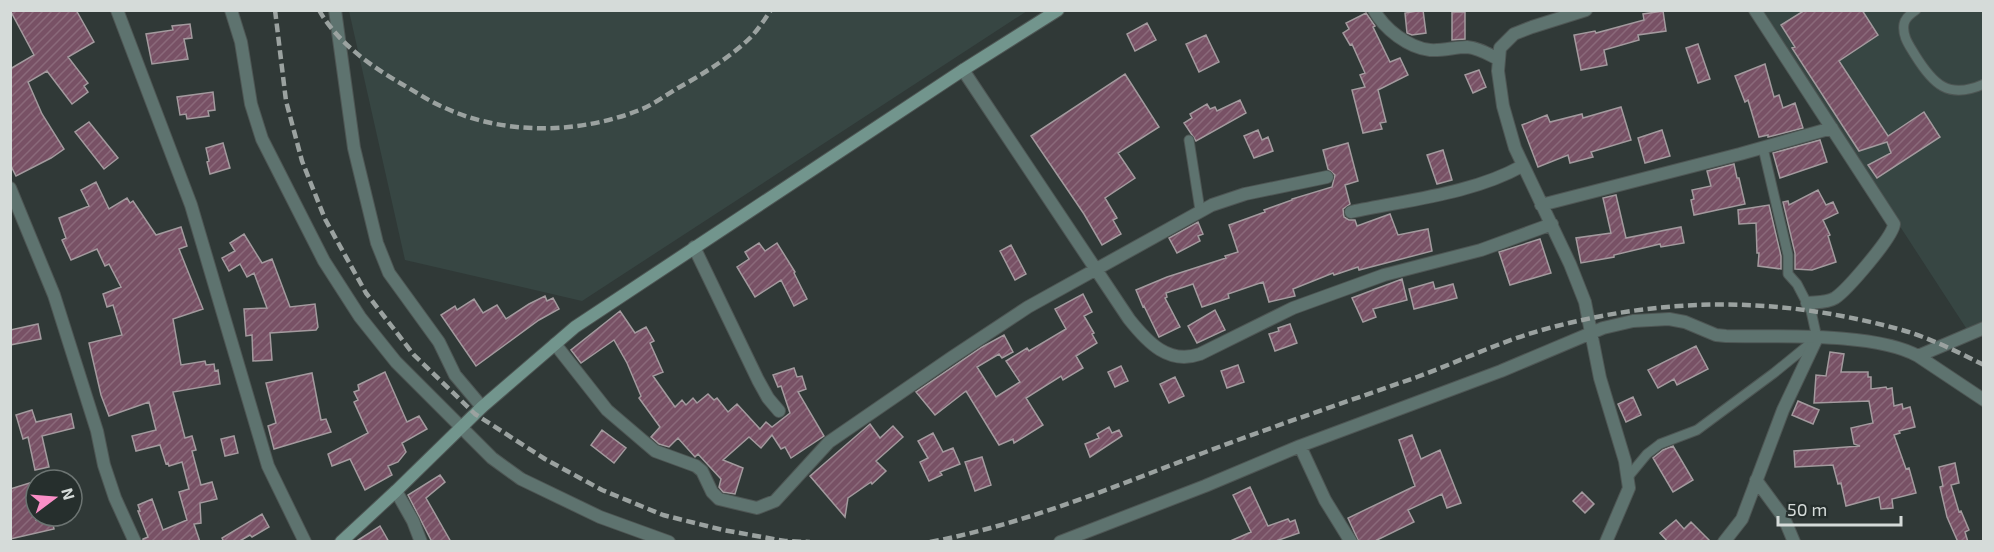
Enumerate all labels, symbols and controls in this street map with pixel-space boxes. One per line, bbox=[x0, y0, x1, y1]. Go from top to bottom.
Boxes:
north arrow bbox=[24, 468, 84, 528]
text: N bbox=[58, 486, 80, 502]
scale bar bbox=[1778, 489, 1901, 527]
text: 50 m bbox=[1787, 498, 1827, 520]

